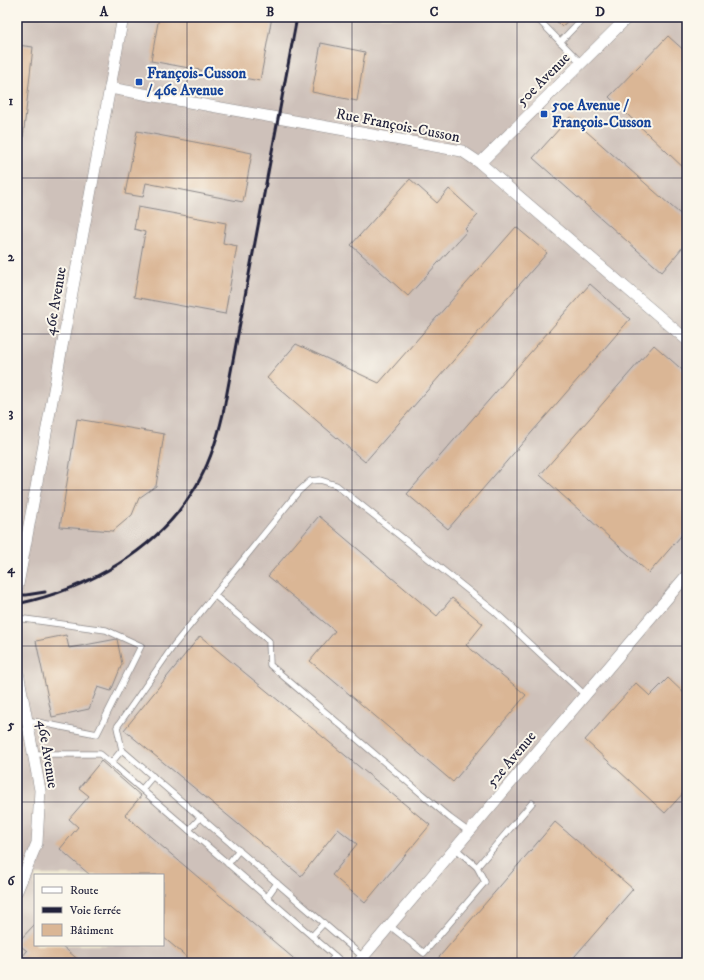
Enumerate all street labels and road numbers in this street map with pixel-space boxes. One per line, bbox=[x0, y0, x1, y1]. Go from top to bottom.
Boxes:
street label: 50e Avenue bbox=[513, 49, 574, 110]
street label: Rue François-Cusson bbox=[334, 104, 462, 147]
street label: 46e Avenue bbox=[40, 265, 71, 337]
street label: 46e Avenue bbox=[33, 718, 62, 790]
street label: 52e Avenue bbox=[482, 727, 540, 791]

